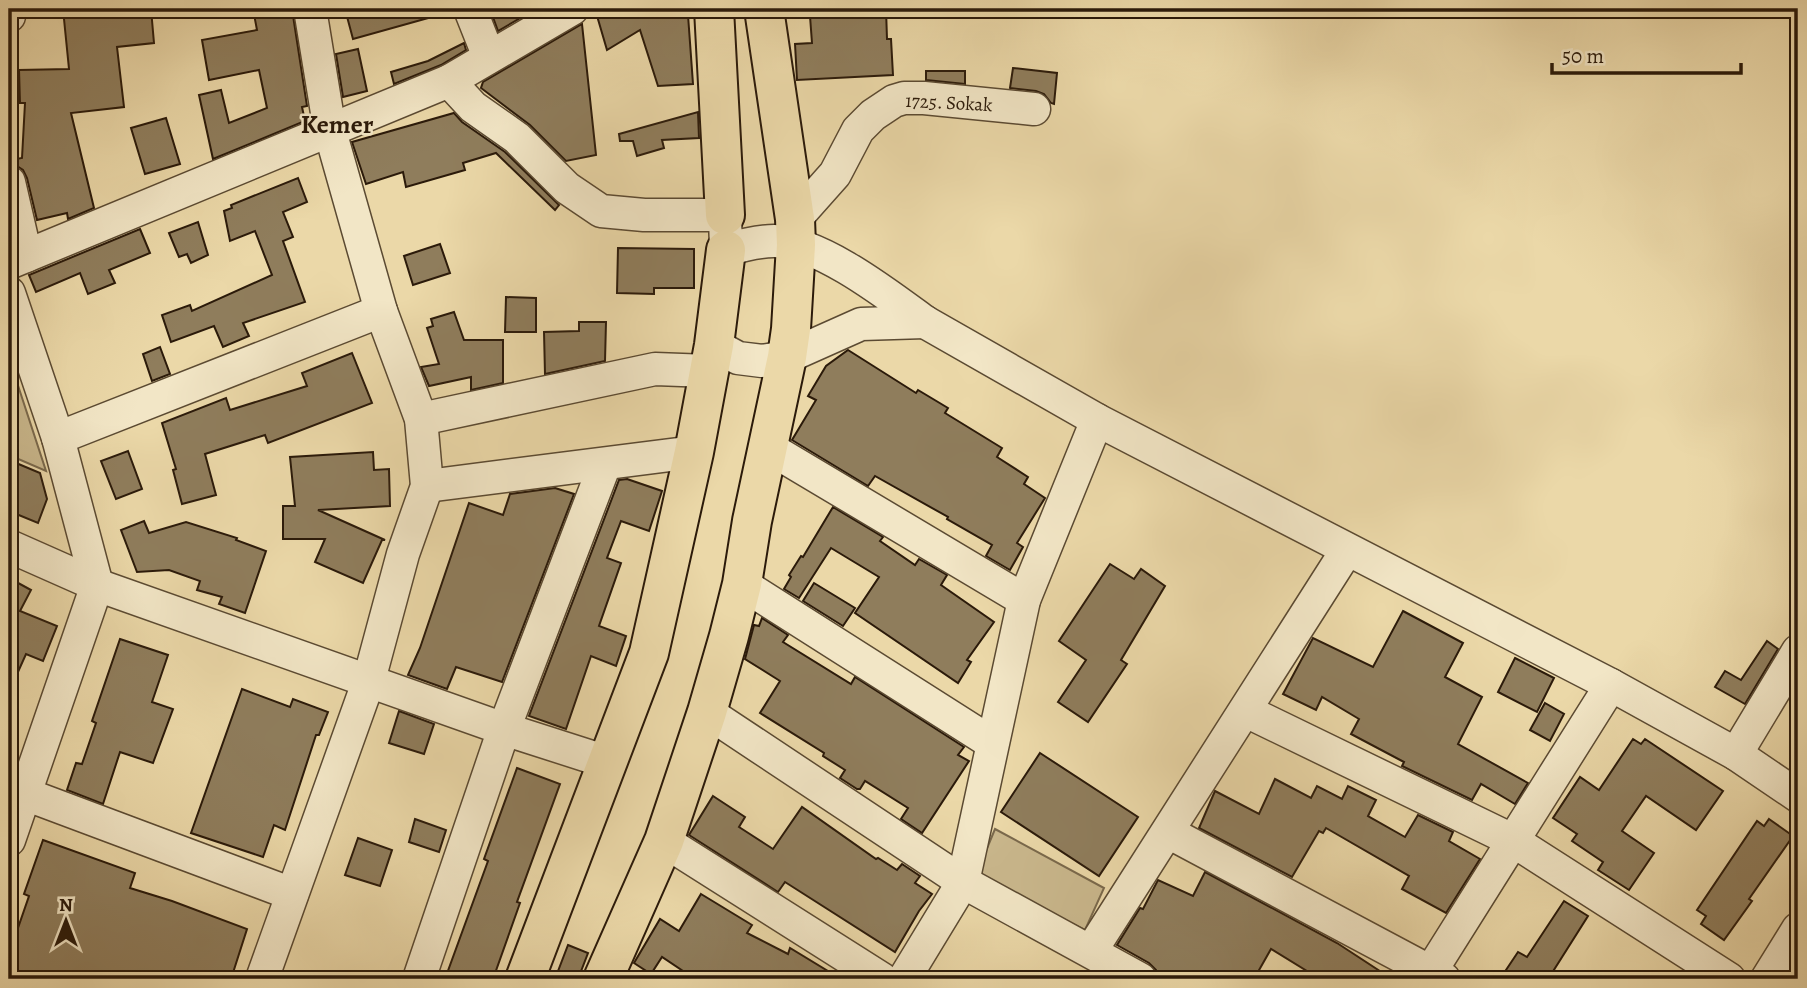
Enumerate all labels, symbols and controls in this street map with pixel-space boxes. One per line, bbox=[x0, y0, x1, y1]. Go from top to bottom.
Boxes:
scale bar bbox=[1552, 32, 1741, 76]
text: 50 m bbox=[1562, 42, 1604, 70]
street label: 1725. Sokak bbox=[905, 88, 994, 118]
district label: Kemer bbox=[301, 107, 374, 142]
north arrow bbox=[32, 886, 102, 956]
text: N bbox=[59, 892, 73, 918]

